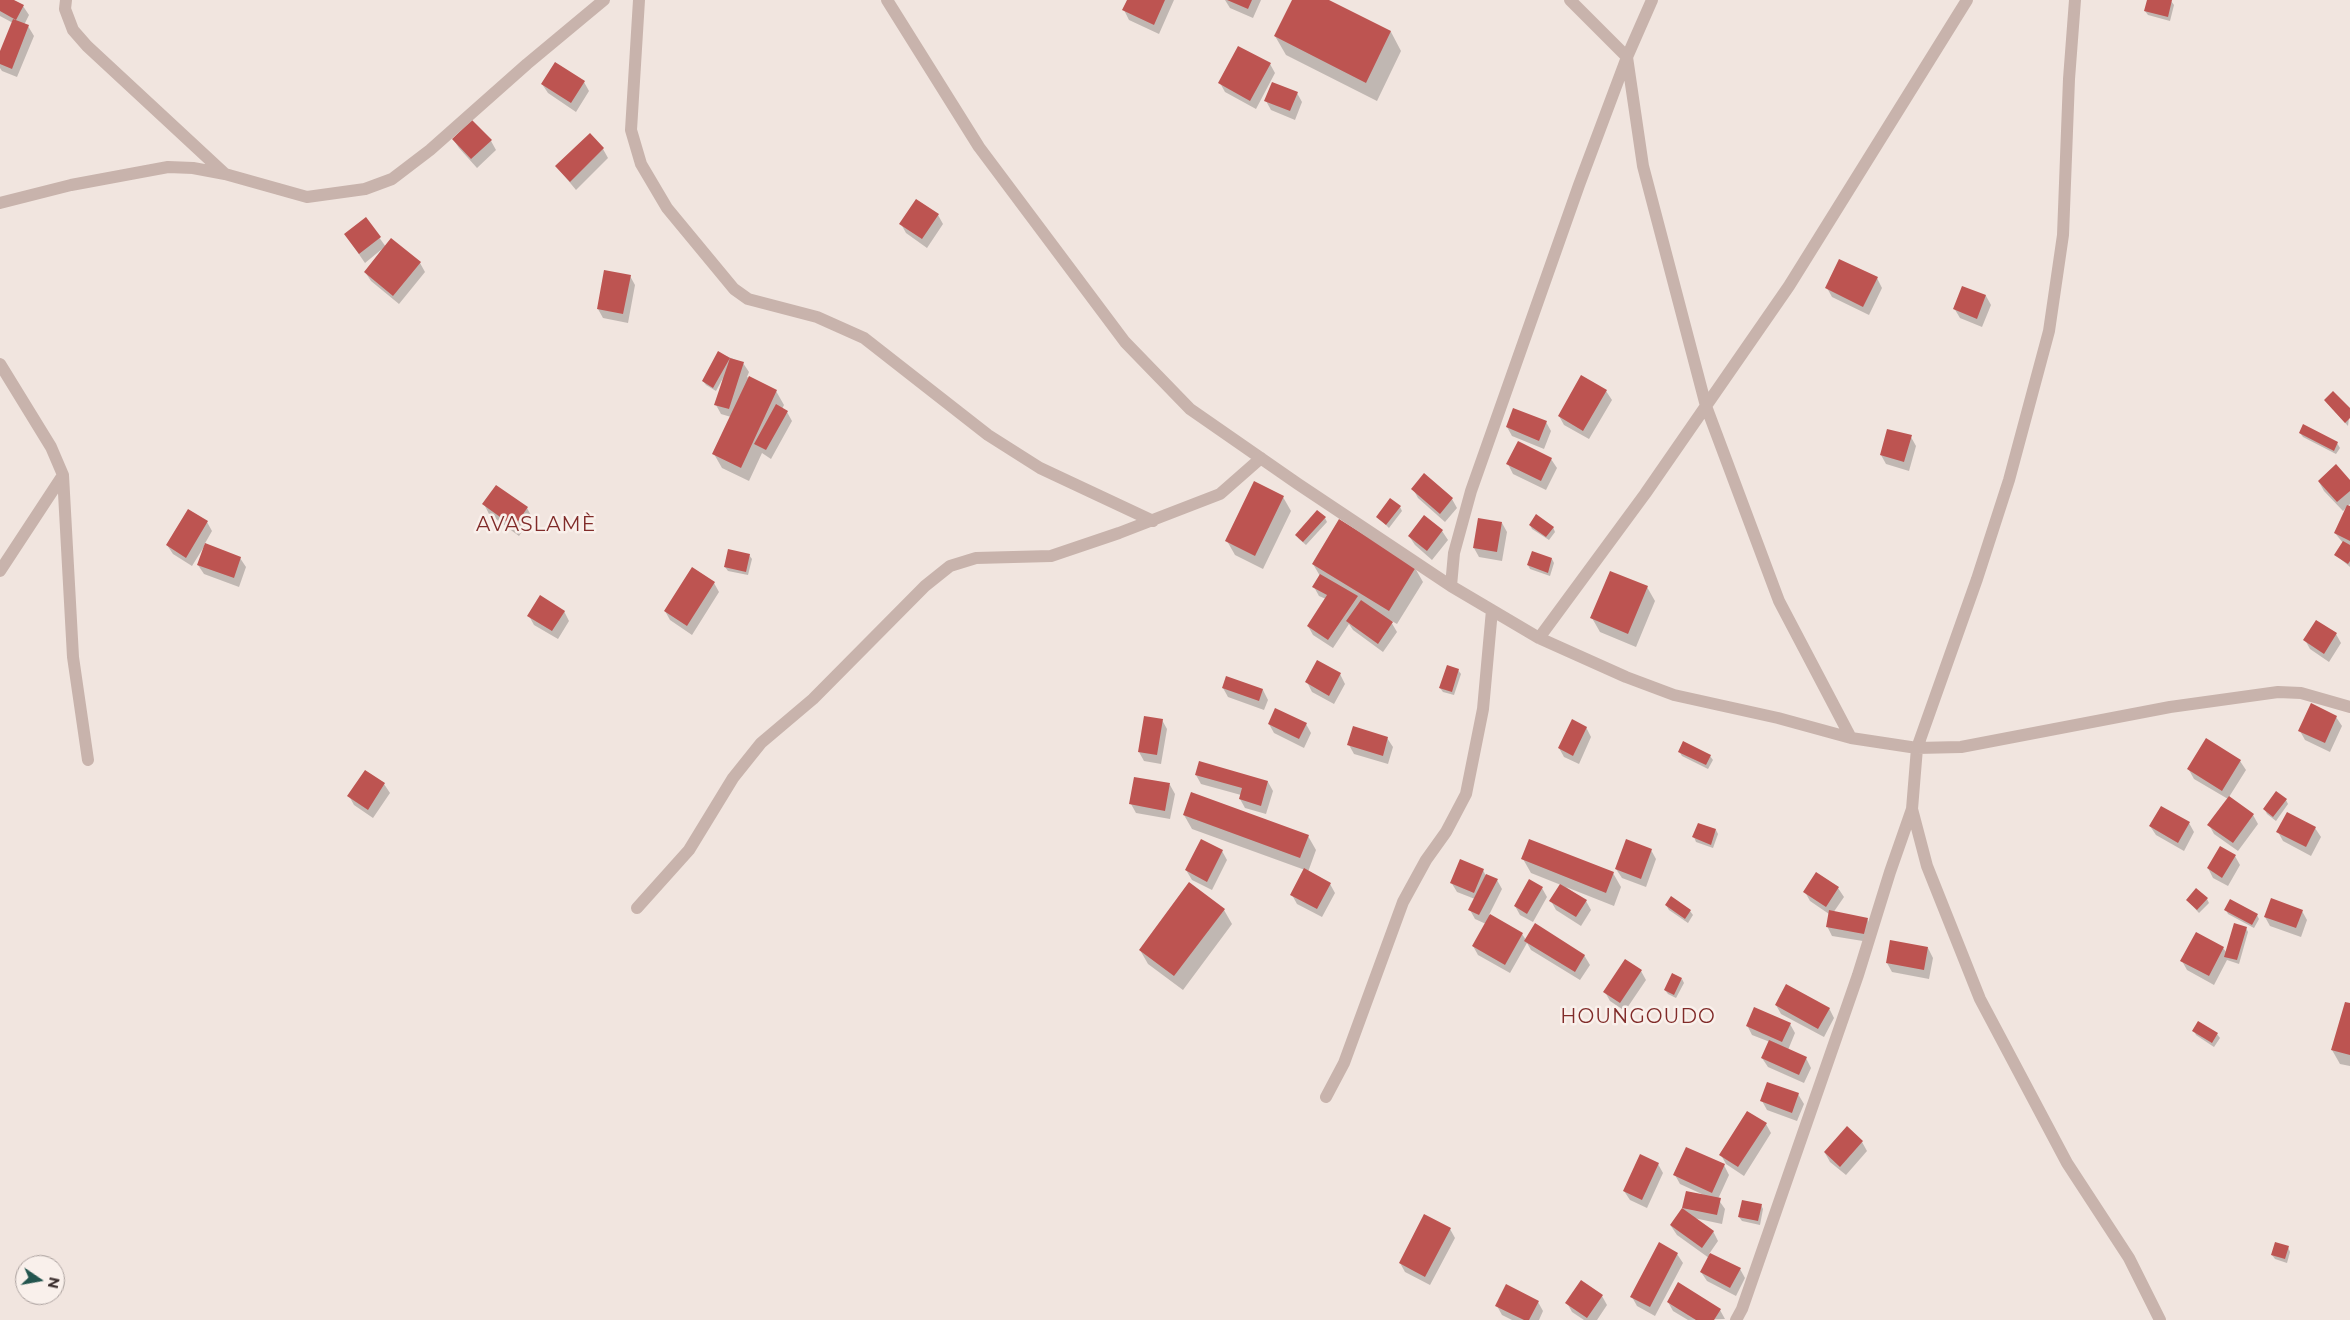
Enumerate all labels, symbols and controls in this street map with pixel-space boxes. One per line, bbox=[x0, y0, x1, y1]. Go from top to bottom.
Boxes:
district label: AVASLAMÈ bbox=[475, 513, 597, 537]
district label: HOUNGOUDO bbox=[1559, 1005, 1717, 1029]
north arrow bbox=[15, 1255, 65, 1305]
text: N bbox=[44, 1276, 64, 1290]

